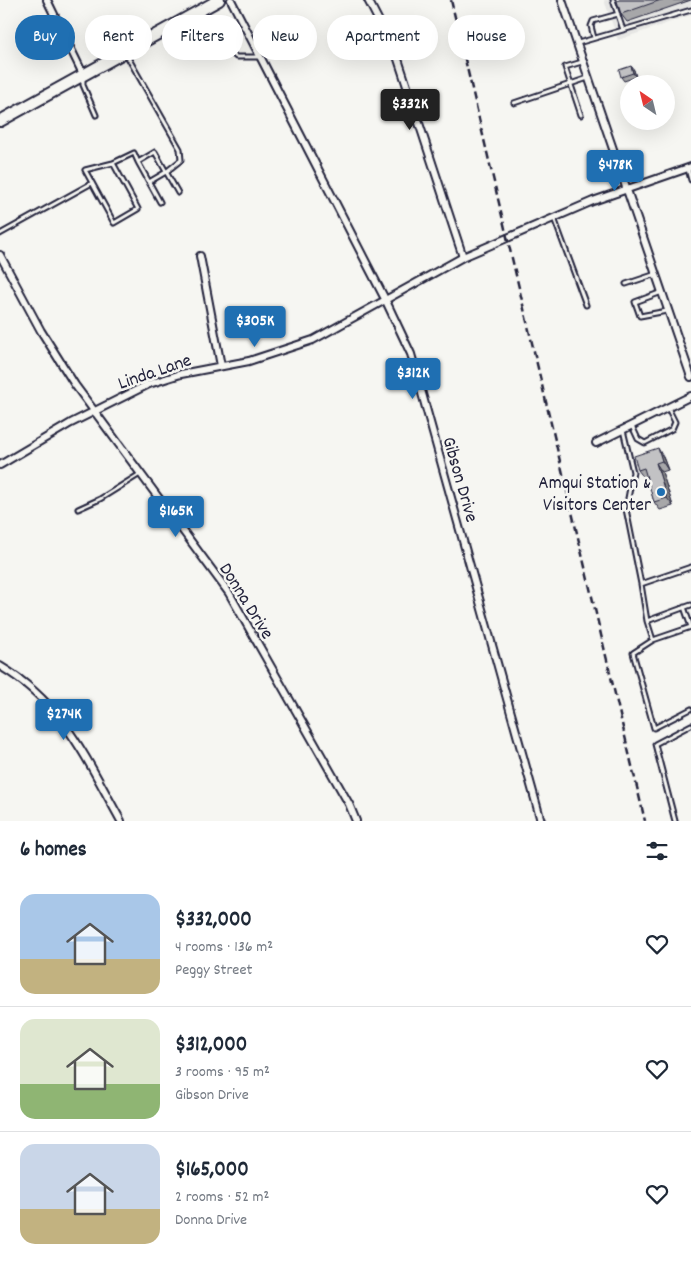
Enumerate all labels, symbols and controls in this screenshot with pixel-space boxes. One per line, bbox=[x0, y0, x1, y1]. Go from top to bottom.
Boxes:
chip: Buy bbox=[15, 15, 75, 60]
chip: Rent bbox=[85, 15, 152, 60]
chip: Filters bbox=[162, 15, 243, 60]
chip: New bbox=[253, 15, 317, 60]
chip: Apartment bbox=[327, 15, 438, 60]
chip: House bbox=[448, 15, 525, 60]
north arrow bbox=[620, 75, 675, 130]
map controls bbox=[620, 75, 675, 130]
pin: $332K bbox=[375, 88, 445, 131]
text: $332K bbox=[392, 93, 428, 116]
pin: $478K bbox=[580, 150, 650, 192]
text: $478K bbox=[598, 154, 632, 177]
pin: $305K bbox=[220, 306, 290, 348]
text: $305K bbox=[236, 310, 274, 333]
street label: Linda Lane bbox=[115, 348, 195, 398]
pin: $312K bbox=[378, 358, 448, 400]
text: $312K bbox=[396, 362, 430, 385]
street label: Gibson Drive bbox=[434, 434, 484, 526]
place label: Amqui Station & Visitors Center bbox=[538, 471, 651, 520]
marker: Amqui Station & Visitors Center bbox=[655, 486, 667, 498]
pin: $165K bbox=[141, 496, 211, 538]
text: $165K bbox=[159, 500, 193, 523]
street label: Donna Drive bbox=[211, 558, 279, 645]
pin: $274K bbox=[29, 698, 99, 741]
text: $274K bbox=[46, 703, 82, 726]
text: 6 homes bbox=[20, 836, 87, 866]
icon: filters bbox=[643, 837, 671, 865]
text: $332,000 bbox=[175, 906, 252, 936]
icon: home bbox=[60, 914, 120, 974]
icon: heart bbox=[643, 930, 671, 958]
text: 4 rooms · 136 m² bbox=[175, 936, 273, 959]
text: Peggy Street bbox=[175, 959, 252, 982]
text: $312,000 bbox=[175, 1031, 247, 1061]
icon: home bbox=[60, 1039, 120, 1099]
icon: heart bbox=[643, 1055, 671, 1083]
text: 3 rooms · 95 m² bbox=[175, 1061, 270, 1084]
text: Gibson Drive bbox=[175, 1084, 249, 1107]
text: $165,000 bbox=[175, 1156, 249, 1186]
icon: home bbox=[60, 1164, 120, 1224]
icon: heart bbox=[643, 1180, 671, 1208]
text: 2 rooms · 52 m² bbox=[175, 1186, 269, 1209]
text: Donna Drive bbox=[175, 1209, 247, 1232]

